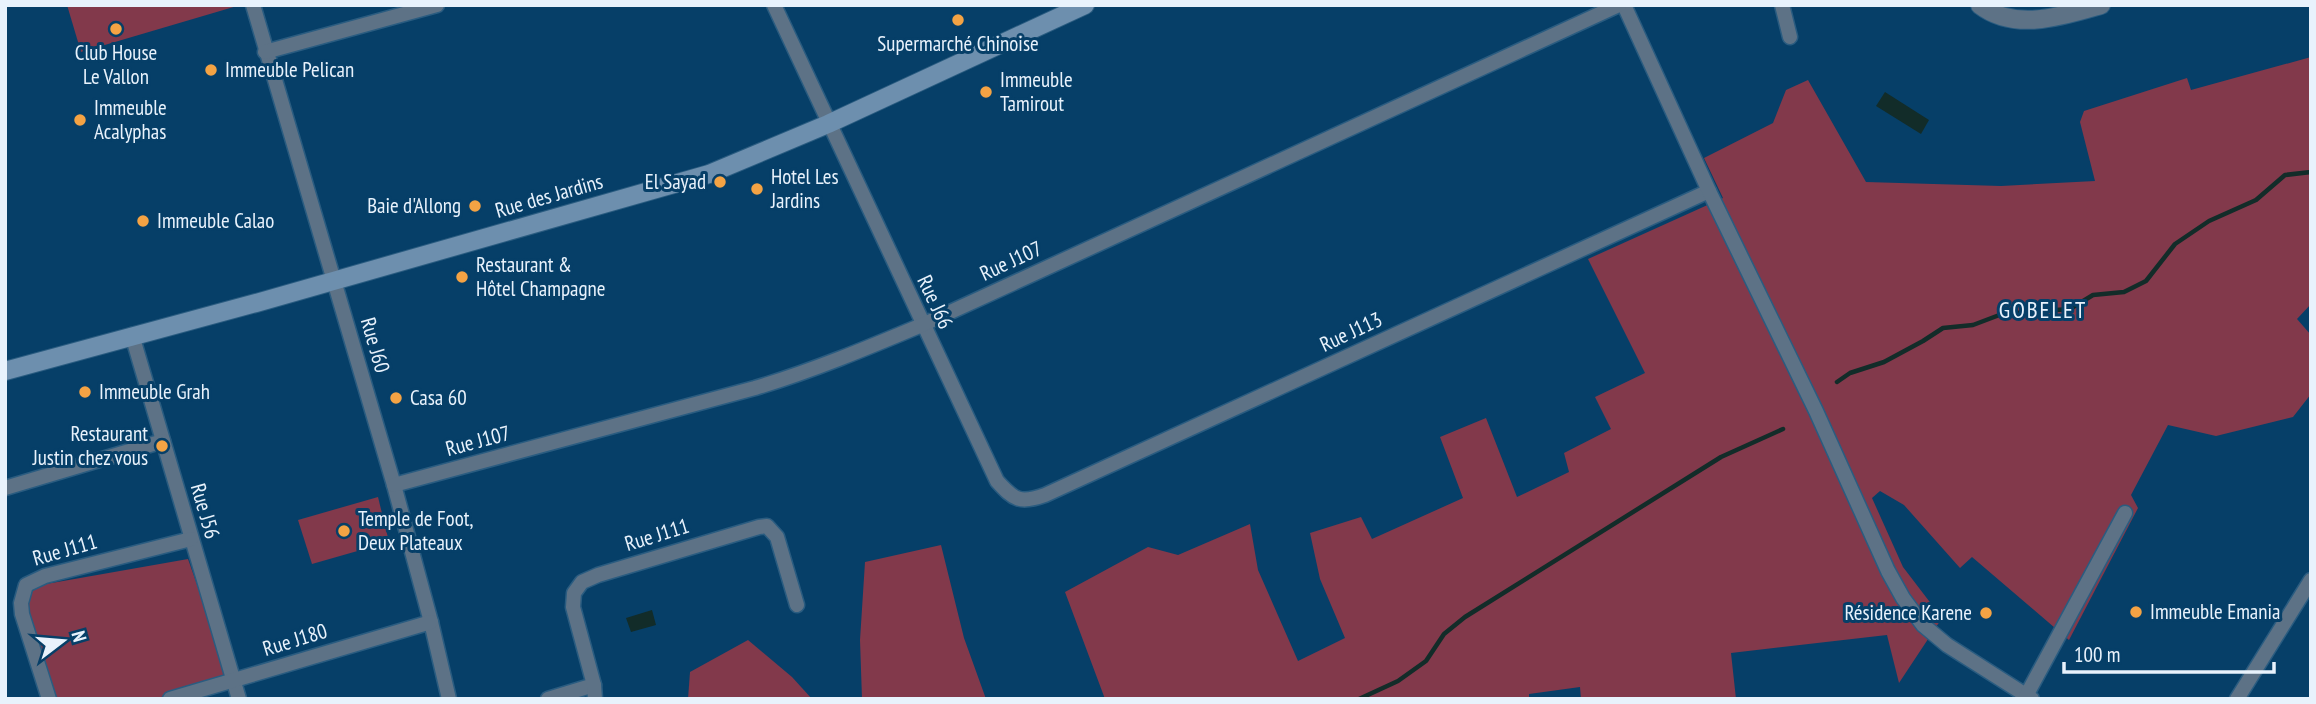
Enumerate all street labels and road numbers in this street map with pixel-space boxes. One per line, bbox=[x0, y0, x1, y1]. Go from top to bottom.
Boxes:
street label: Rue des Jardins bbox=[492, 167, 606, 224]
street label: Rue J107 bbox=[975, 234, 1046, 287]
street label: Rue J66 bbox=[911, 271, 960, 333]
street label: Rue J113 bbox=[1315, 305, 1386, 358]
street label: Rue J60 bbox=[355, 314, 396, 376]
street label: Rue J107 bbox=[443, 419, 513, 462]
street label: Rue J56 bbox=[185, 480, 226, 542]
street label: Rue J111 bbox=[621, 512, 692, 557]
street label: Rue J111 bbox=[30, 527, 100, 572]
street label: Rue J180 bbox=[259, 617, 330, 662]

